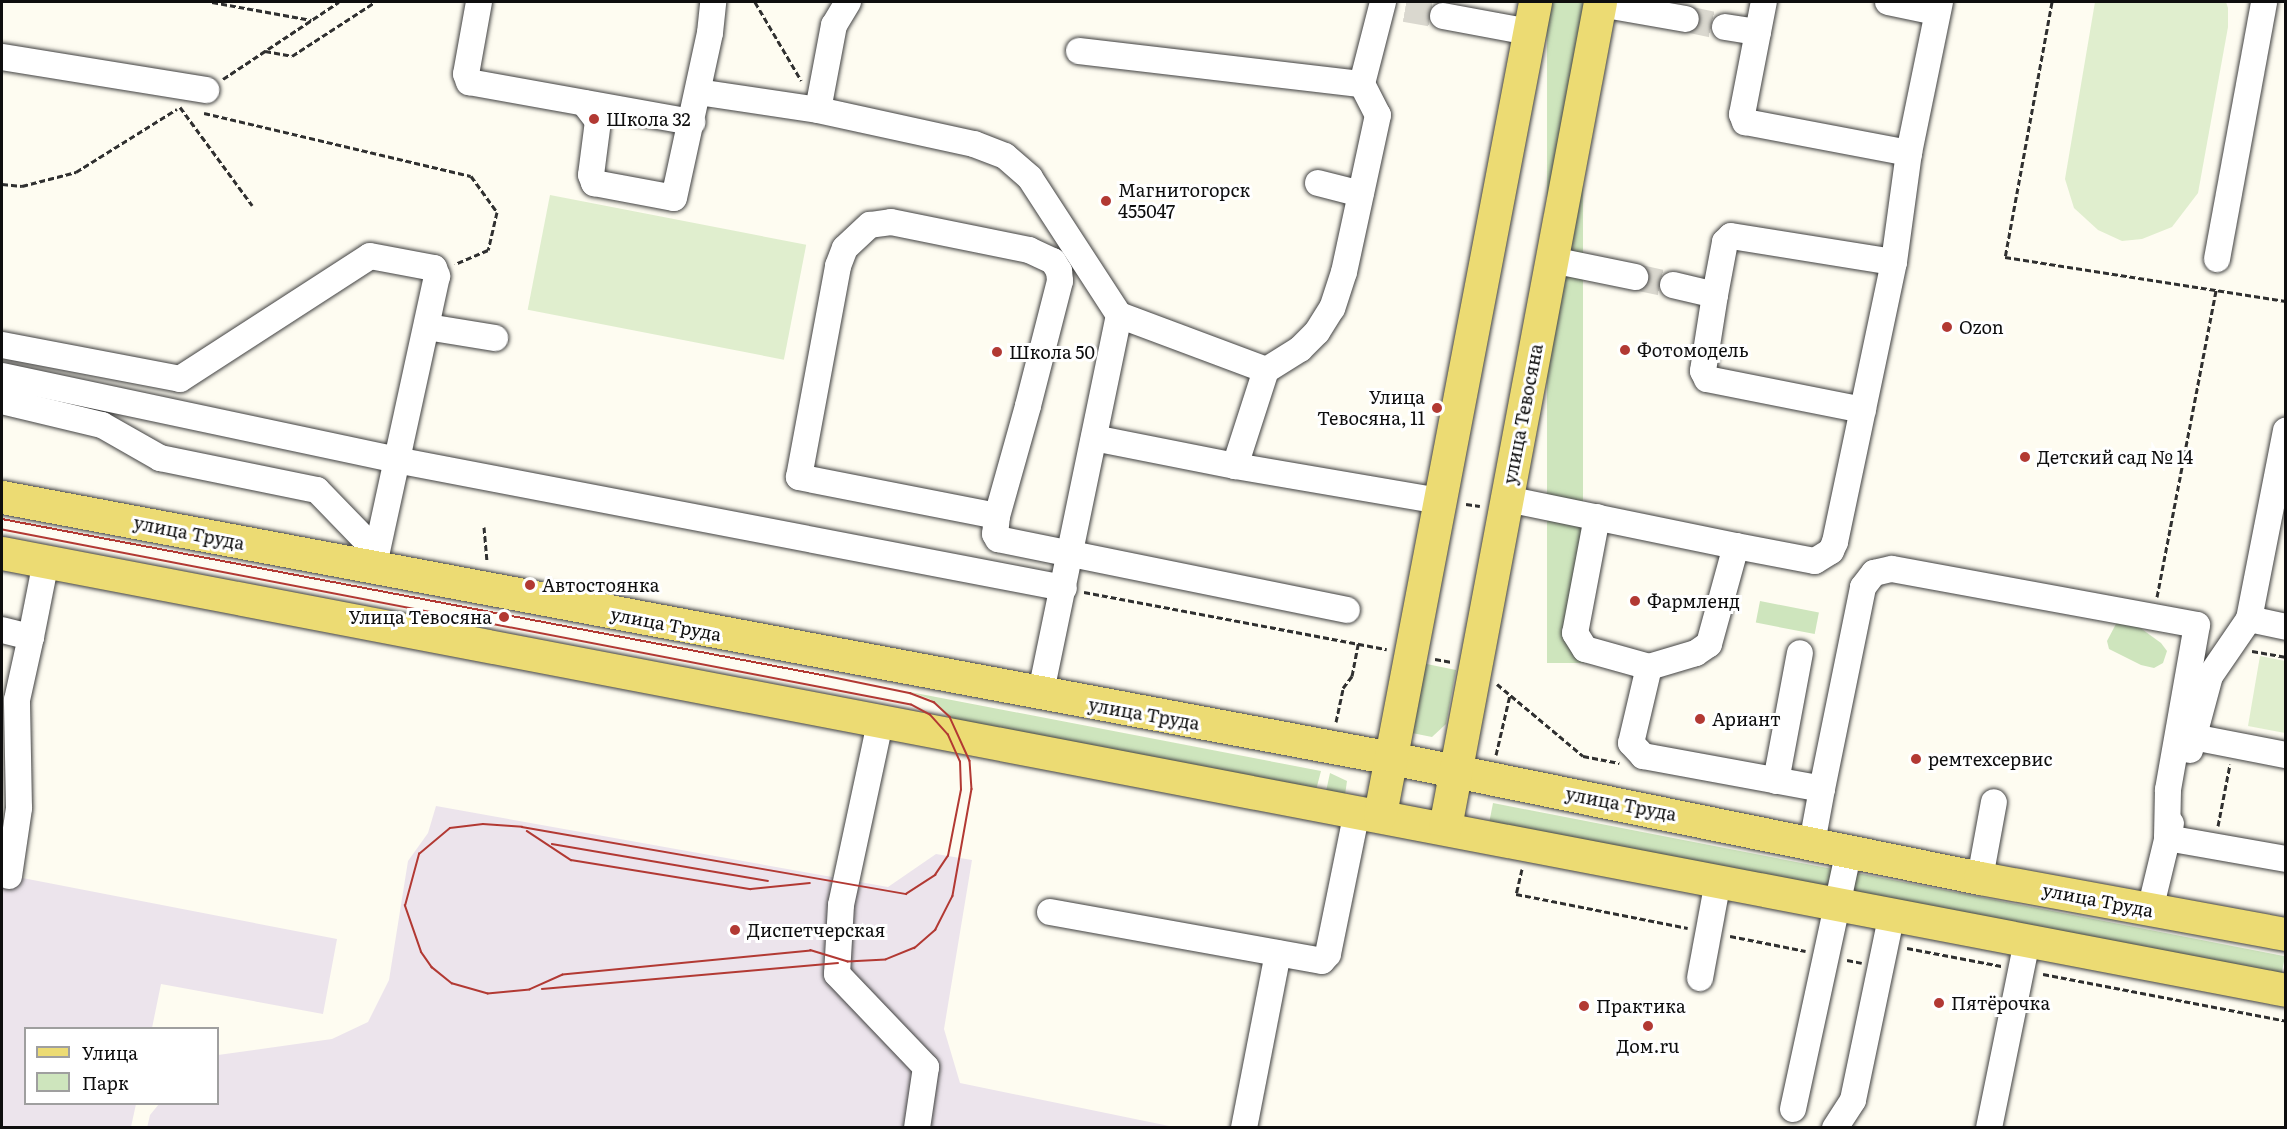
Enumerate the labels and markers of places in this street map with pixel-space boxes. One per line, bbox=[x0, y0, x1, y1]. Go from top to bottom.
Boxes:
place label: Школа 32 bbox=[606, 108, 691, 130]
marker: Школа 32 bbox=[587, 112, 601, 126]
place label: Магнитогорск 455047 bbox=[1118, 180, 1250, 222]
marker: Магнитогорск 455047 bbox=[1099, 194, 1113, 208]
place label: Ozon bbox=[1959, 316, 2004, 338]
marker: Ozon bbox=[1940, 320, 1954, 334]
place label: Фотомодель bbox=[1637, 339, 1749, 361]
place label: Школа 50 bbox=[1009, 341, 1095, 363]
marker: Фотомодель bbox=[1618, 343, 1632, 357]
marker: Школа 50 bbox=[990, 345, 1004, 359]
place label: Улица Тевосяна, 11 bbox=[1317, 387, 1425, 430]
marker: Улица Тевосяна, 11 bbox=[1430, 401, 1444, 415]
place label: Детский сад № 14 bbox=[2037, 446, 2193, 468]
marker: Детский сад № 14 bbox=[2018, 450, 2032, 464]
place label: Автостоянка bbox=[542, 574, 659, 596]
marker: Автостоянка bbox=[523, 578, 537, 592]
place label: Фармленд bbox=[1647, 590, 1740, 612]
marker: Фармленд bbox=[1628, 594, 1642, 608]
place label: Улица Тевосяна bbox=[349, 606, 492, 628]
marker: Улица Тевосяна bbox=[497, 610, 511, 624]
place label: Ариант bbox=[1712, 708, 1781, 730]
marker: Ариант bbox=[1693, 712, 1707, 726]
place label: ремтехсервис bbox=[1928, 748, 2053, 770]
marker: ремтехсервис bbox=[1909, 752, 1923, 766]
place label: Диспетчерская bbox=[747, 919, 885, 941]
marker: Диспетчерская bbox=[728, 923, 742, 937]
place label: Пятёрочка bbox=[1951, 992, 2050, 1014]
place label: Практика bbox=[1596, 995, 1686, 1017]
marker: Пятёрочка bbox=[1932, 996, 1946, 1010]
marker: Практика bbox=[1577, 999, 1591, 1013]
marker: Дом.ru bbox=[1641, 1019, 1655, 1033]
place label: Дом.ru bbox=[1617, 1035, 1679, 1057]

